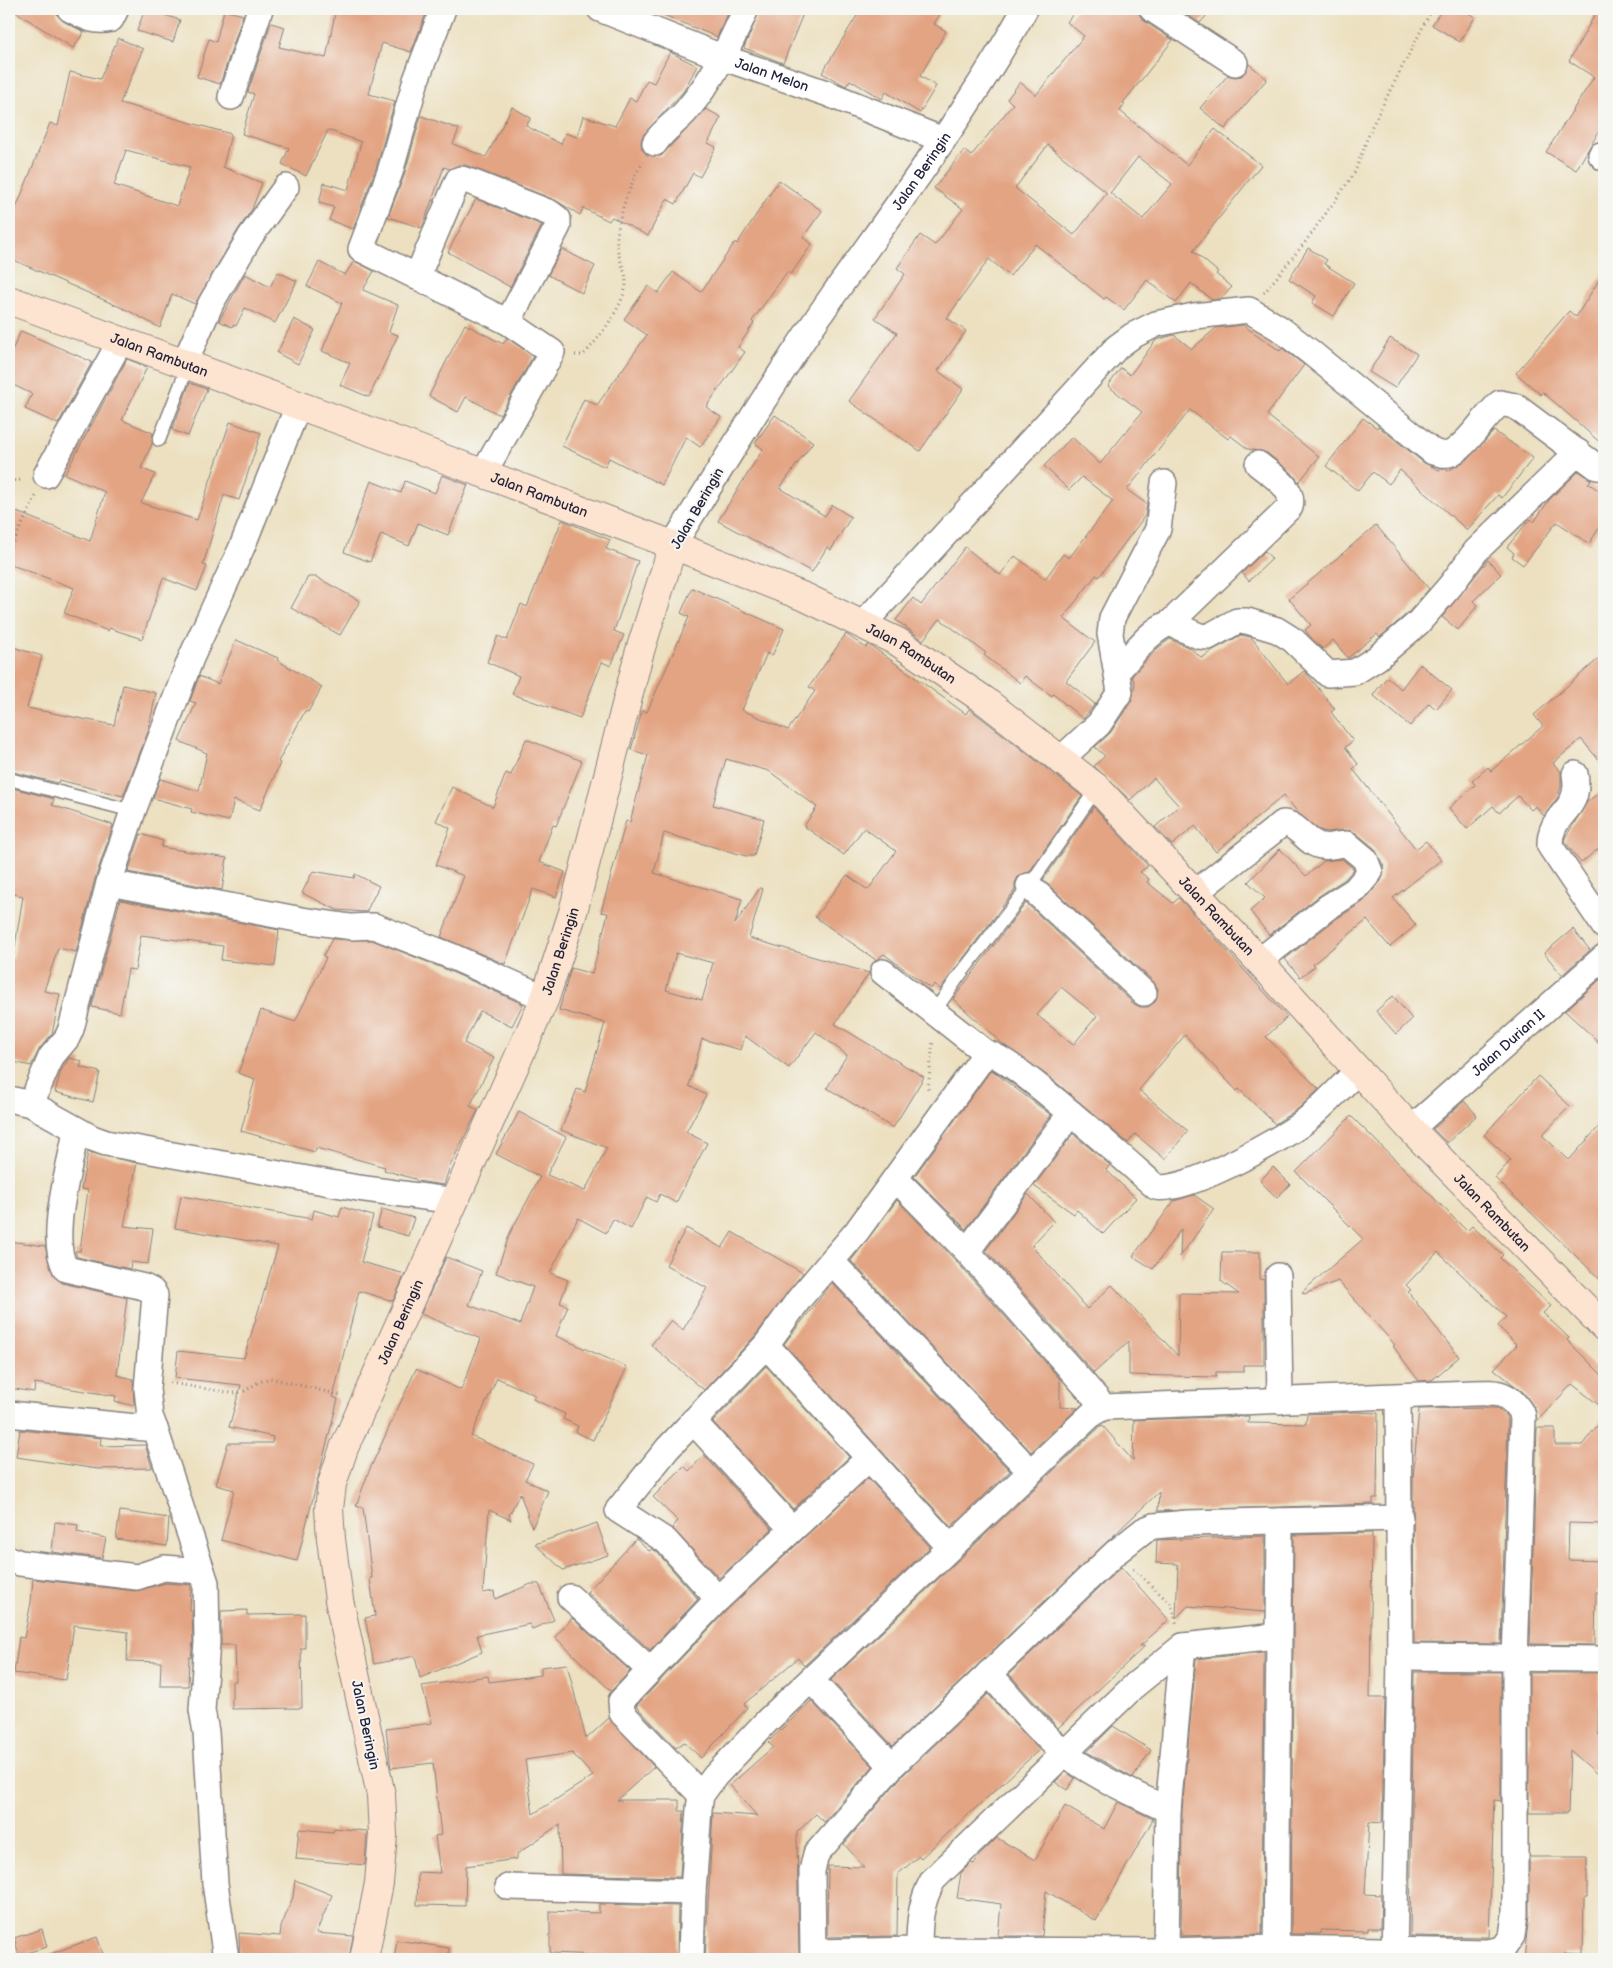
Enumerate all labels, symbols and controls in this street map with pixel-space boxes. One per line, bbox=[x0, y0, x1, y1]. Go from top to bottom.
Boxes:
street label: Jalan Melon bbox=[733, 54, 811, 95]
street label: Jalan Beringin bbox=[889, 129, 955, 214]
street label: Jalan Rambutan bbox=[108, 330, 210, 381]
street label: Jalan Beringin bbox=[667, 465, 728, 552]
street label: Jalan Rambutan bbox=[488, 469, 590, 521]
street label: Jalan Rambutan bbox=[863, 620, 959, 688]
street label: Jalan Rambutan bbox=[1175, 873, 1258, 959]
street label: Jalan Beringin bbox=[539, 906, 583, 997]
street label: Jalan Durian II bbox=[1468, 1006, 1548, 1080]
street label: Jalan Rambutan bbox=[1450, 1170, 1534, 1256]
street label: Jalan Beringin bbox=[374, 1277, 427, 1367]
street label: Jalan Beringin bbox=[348, 1679, 383, 1771]

